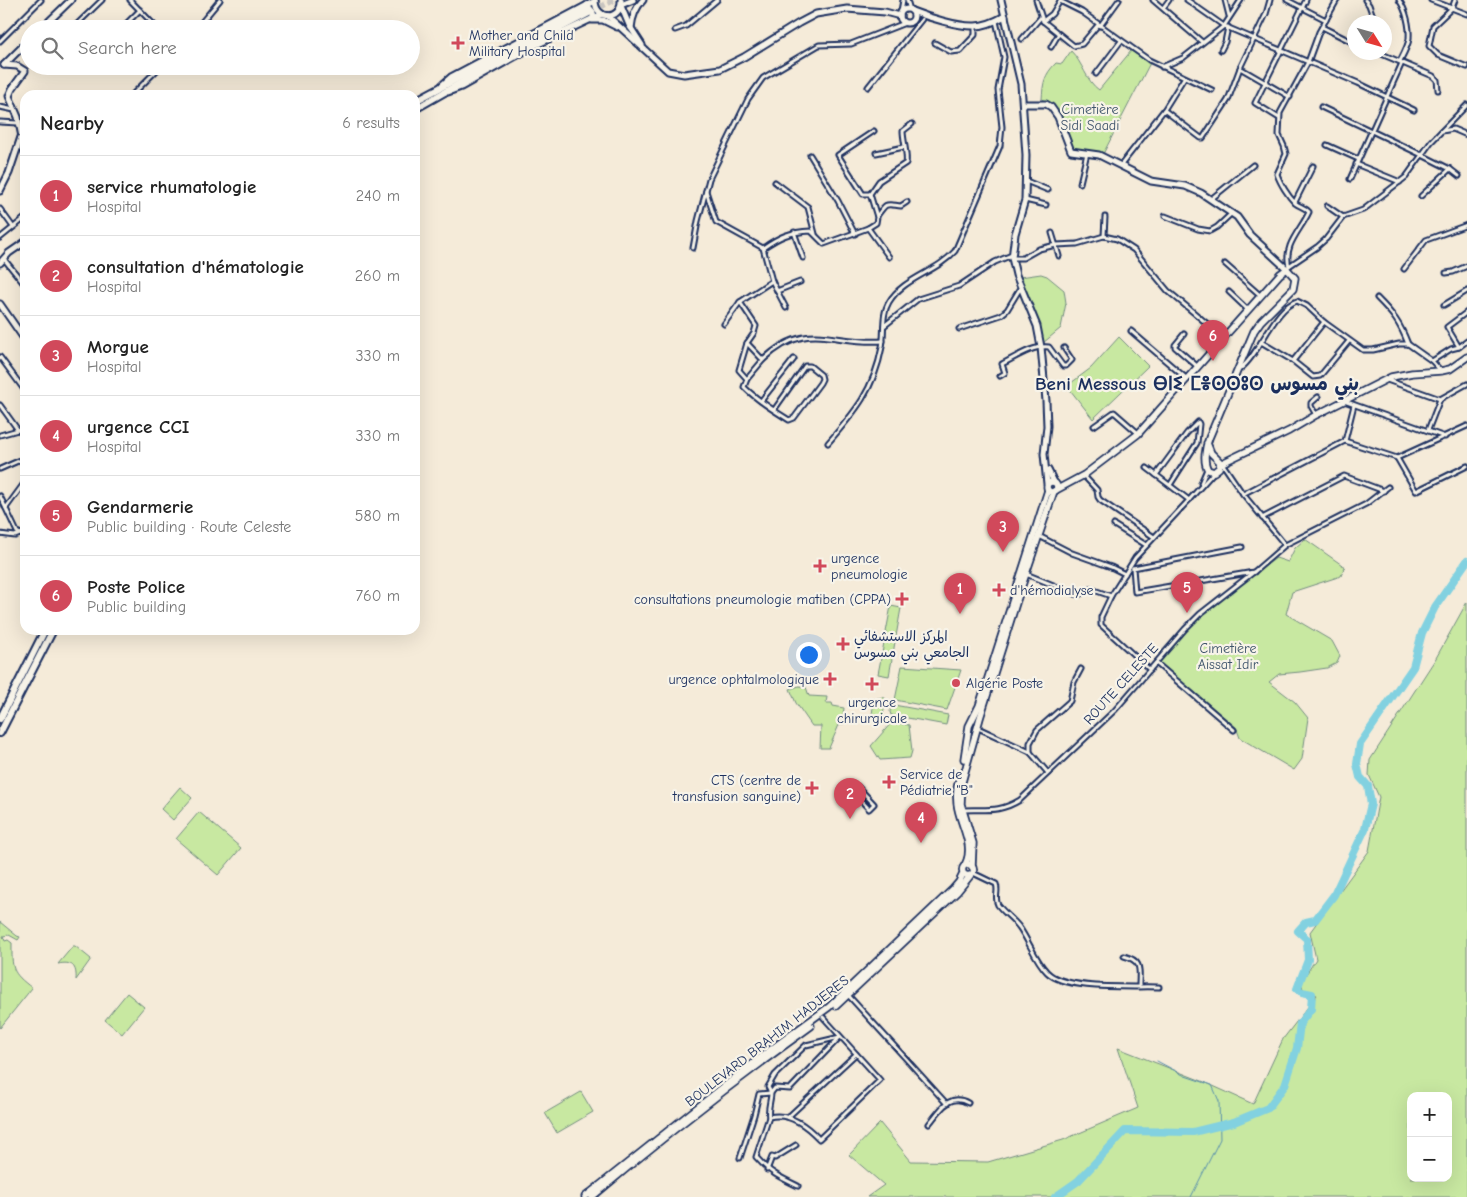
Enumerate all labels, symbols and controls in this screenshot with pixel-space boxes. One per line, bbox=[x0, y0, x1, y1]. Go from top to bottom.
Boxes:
north arrow bbox=[1347, 15, 1392, 60]
search box bbox=[20, 20, 420, 75]
place label: Mother and Child Military Hospital bbox=[469, 27, 574, 60]
icon: search bbox=[38, 34, 66, 62]
marker: Mother and Child Military Hospital bbox=[451, 36, 465, 50]
text: Search here bbox=[78, 37, 177, 59]
park label: Cimetière Sidi Saadi bbox=[1061, 101, 1119, 134]
text: Nearby bbox=[40, 111, 104, 135]
text: 6 results bbox=[342, 114, 400, 132]
text: service rhumatologie bbox=[87, 176, 256, 198]
text: 1 bbox=[53, 187, 59, 205]
text: 240 m bbox=[356, 187, 400, 205]
text: Hospital bbox=[87, 198, 142, 216]
text: consultation d'hématologie bbox=[87, 256, 304, 278]
text: 2 bbox=[52, 267, 60, 285]
text: 260 m bbox=[355, 267, 400, 285]
text: Hospital bbox=[87, 278, 142, 296]
pin: 6 bbox=[1197, 320, 1229, 361]
text: Morgue bbox=[87, 336, 149, 358]
text: 3 bbox=[52, 347, 60, 365]
text: 330 m bbox=[355, 347, 400, 365]
text: Hospital bbox=[87, 358, 142, 376]
district label: Beni Messous ⴱⵏⵉ ⵎⴻⵙⵙⵓⵙ بني مسوس bbox=[1035, 373, 1359, 400]
text: urgence CCI bbox=[87, 416, 190, 438]
text: 4 bbox=[52, 427, 60, 445]
text: 330 m bbox=[355, 427, 400, 445]
text: Hospital bbox=[87, 438, 142, 456]
text: Gendarmerie bbox=[87, 496, 193, 518]
text: 5 bbox=[52, 507, 60, 525]
text: 580 m bbox=[355, 507, 400, 525]
pin: 3 bbox=[987, 511, 1019, 552]
text: Public building · Route Celeste bbox=[87, 518, 291, 536]
place label: urgence pneumologie bbox=[831, 550, 907, 583]
marker: urgence pneumologie bbox=[813, 559, 827, 573]
pin: 5 bbox=[1171, 572, 1203, 613]
pin: 1 bbox=[944, 573, 976, 614]
text: Poste Police bbox=[87, 576, 185, 598]
place label: d'hémodialyse bbox=[1010, 582, 1094, 599]
marker: d'hémodialyse bbox=[992, 583, 1006, 597]
text: 6 bbox=[52, 587, 60, 605]
text: 760 m bbox=[356, 587, 400, 605]
place label: consultations pneumologie matiben (CPPA) bbox=[634, 591, 891, 608]
marker: consultations pneumologie matiben (CPPA) bbox=[895, 592, 909, 606]
text: Public building bbox=[87, 598, 186, 616]
place label: المركز الاستشفائي الجامعي بني مسوس bbox=[854, 628, 969, 665]
marker: المركز الاستشفائي الجامعي بني مسوس bbox=[836, 637, 850, 651]
street label: ROUTE CELESTE bbox=[1080, 640, 1162, 728]
park label: Cimetière Aissat Idir bbox=[1198, 640, 1259, 673]
your location bbox=[796, 642, 822, 668]
place label: urgence ophtalmologique bbox=[668, 671, 819, 688]
marker: urgence ophtalmologique bbox=[823, 672, 837, 686]
place label: Algérie Poste bbox=[966, 675, 1043, 692]
marker: urgence chirurgicale bbox=[865, 677, 879, 691]
marker: Algérie Poste bbox=[950, 677, 962, 689]
place label: urgence chirurgicale bbox=[837, 694, 907, 727]
place label: Service de Pédiatrie "B" bbox=[900, 766, 973, 799]
place label: CTS (centre de transfusion sanguine) bbox=[672, 772, 801, 805]
marker: Service de Pédiatrie "B" bbox=[882, 775, 896, 789]
pin: 2 bbox=[834, 778, 866, 819]
marker: CTS (centre de transfusion sanguine) bbox=[805, 781, 819, 795]
pin: 4 bbox=[905, 802, 937, 843]
street label: BOULEVARD BRAHIM HADJERES bbox=[682, 972, 852, 1110]
map controls bbox=[1407, 1092, 1452, 1182]
button: + bbox=[1407, 1092, 1452, 1137]
button: − bbox=[1407, 1137, 1452, 1182]

